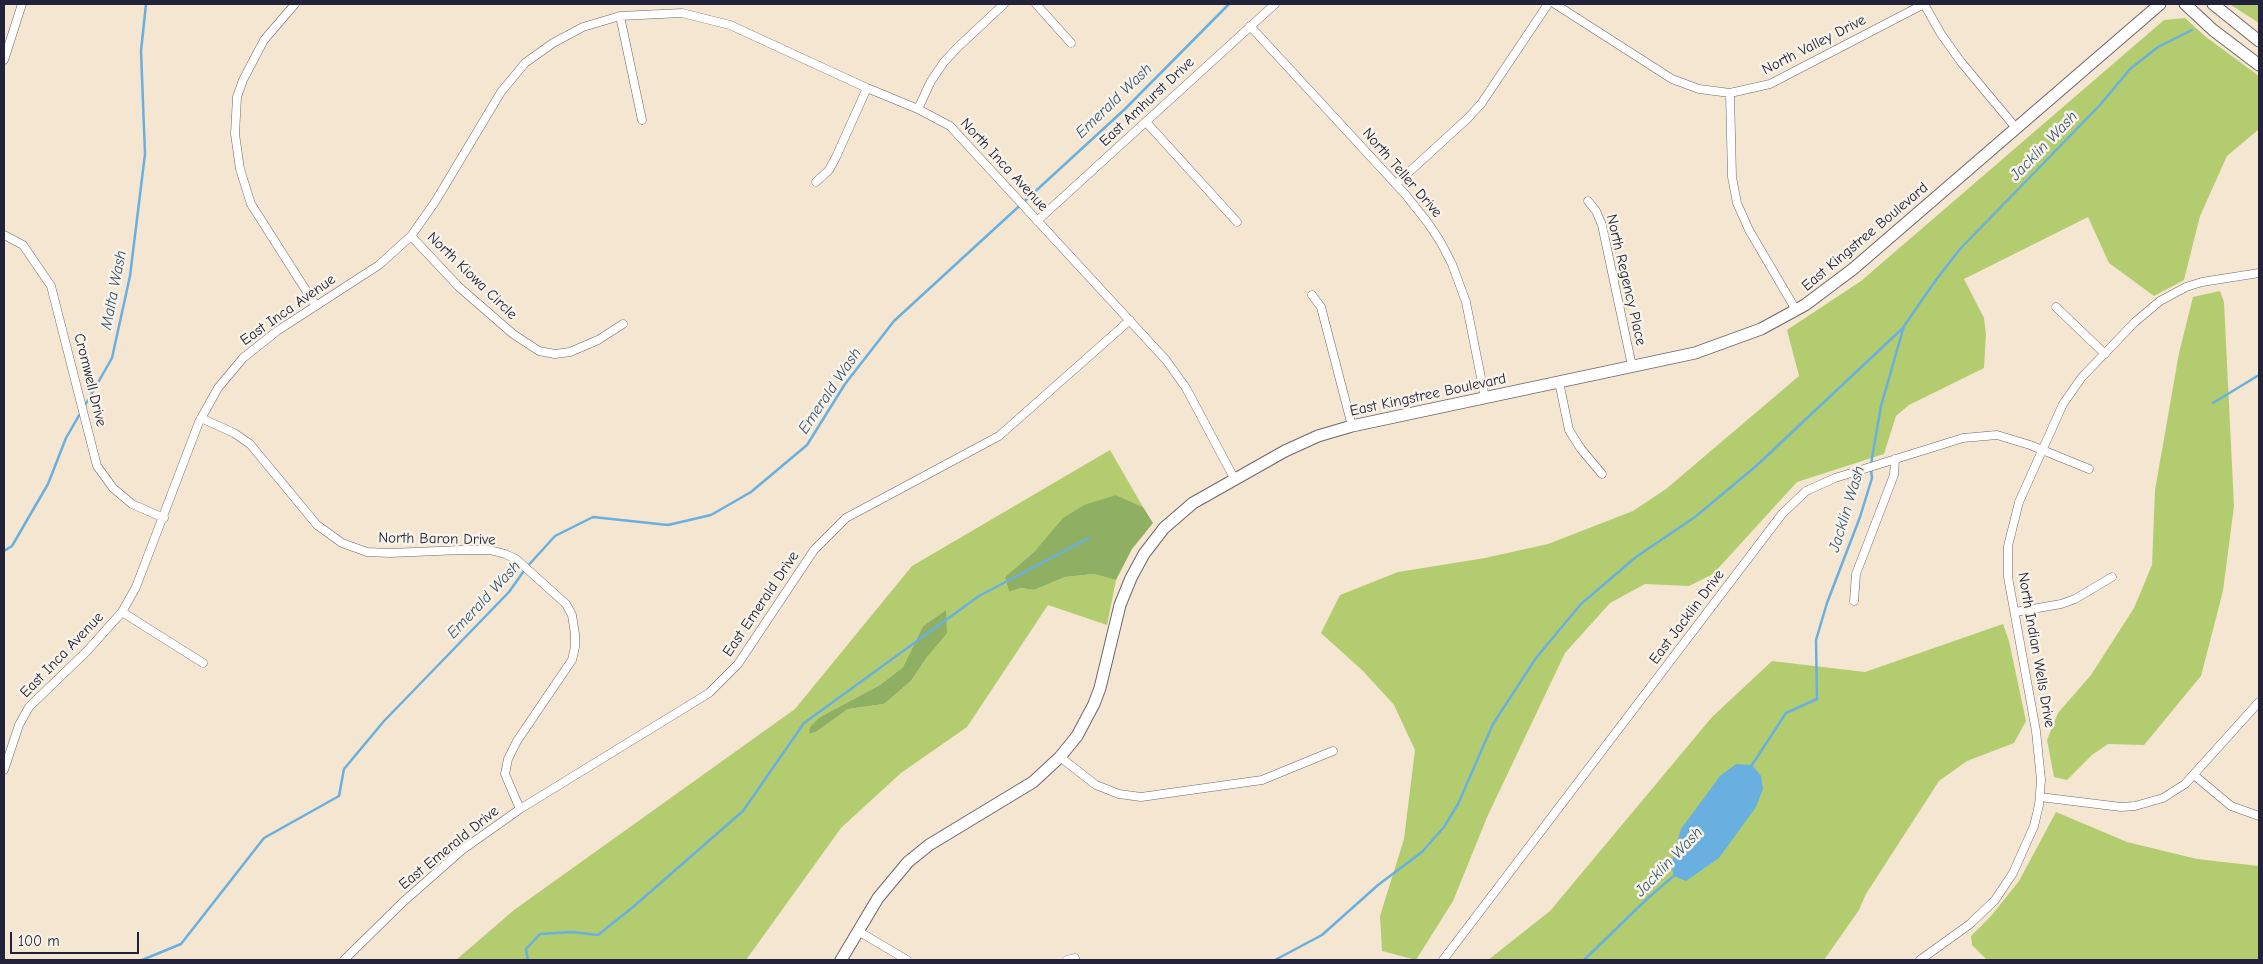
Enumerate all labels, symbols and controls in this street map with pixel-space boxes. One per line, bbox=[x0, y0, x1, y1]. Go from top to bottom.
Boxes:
street label: North Valley Drive bbox=[1759, 11, 1869, 79]
street label: East Amhurst Drive bbox=[1096, 54, 1198, 150]
water label: Emerald Wash bbox=[1072, 60, 1156, 142]
water label: Jacklin Wash bbox=[2006, 107, 2082, 185]
street label: North Inca Avenue bbox=[956, 115, 1052, 215]
street label: North Teller Drive bbox=[1358, 125, 1446, 221]
street label: East Kingstree Boulevard bbox=[1798, 179, 1932, 295]
street label: North Regency Place bbox=[1602, 213, 1650, 347]
street label: North Kiowa Circle bbox=[423, 228, 521, 324]
water label: Malta Wash bbox=[97, 249, 131, 331]
street label: East Inca Avenue bbox=[237, 270, 339, 350]
street label: Cromwell Drive bbox=[70, 332, 110, 428]
water label: Emerald Wash bbox=[794, 345, 866, 437]
street label: East Kingstree Boulevard bbox=[1348, 370, 1508, 420]
water label: Jacklin Wash bbox=[1825, 464, 1869, 554]
street label: North Baron Drive bbox=[378, 529, 496, 549]
street label: East Emerald Drive bbox=[719, 548, 803, 660]
water label: Emerald Wash bbox=[443, 557, 525, 643]
street label: East Jacklin Drive bbox=[1646, 566, 1728, 668]
street label: North Indian Wells Drive bbox=[2013, 571, 2059, 729]
street label: East Inca Avenue bbox=[17, 608, 107, 702]
street label: East Emerald Drive bbox=[395, 802, 503, 894]
water label: Jacklin Wash bbox=[1631, 823, 1707, 901]
scale bar bbox=[12, 922, 141, 954]
text: 100 m bbox=[18, 932, 60, 950]

